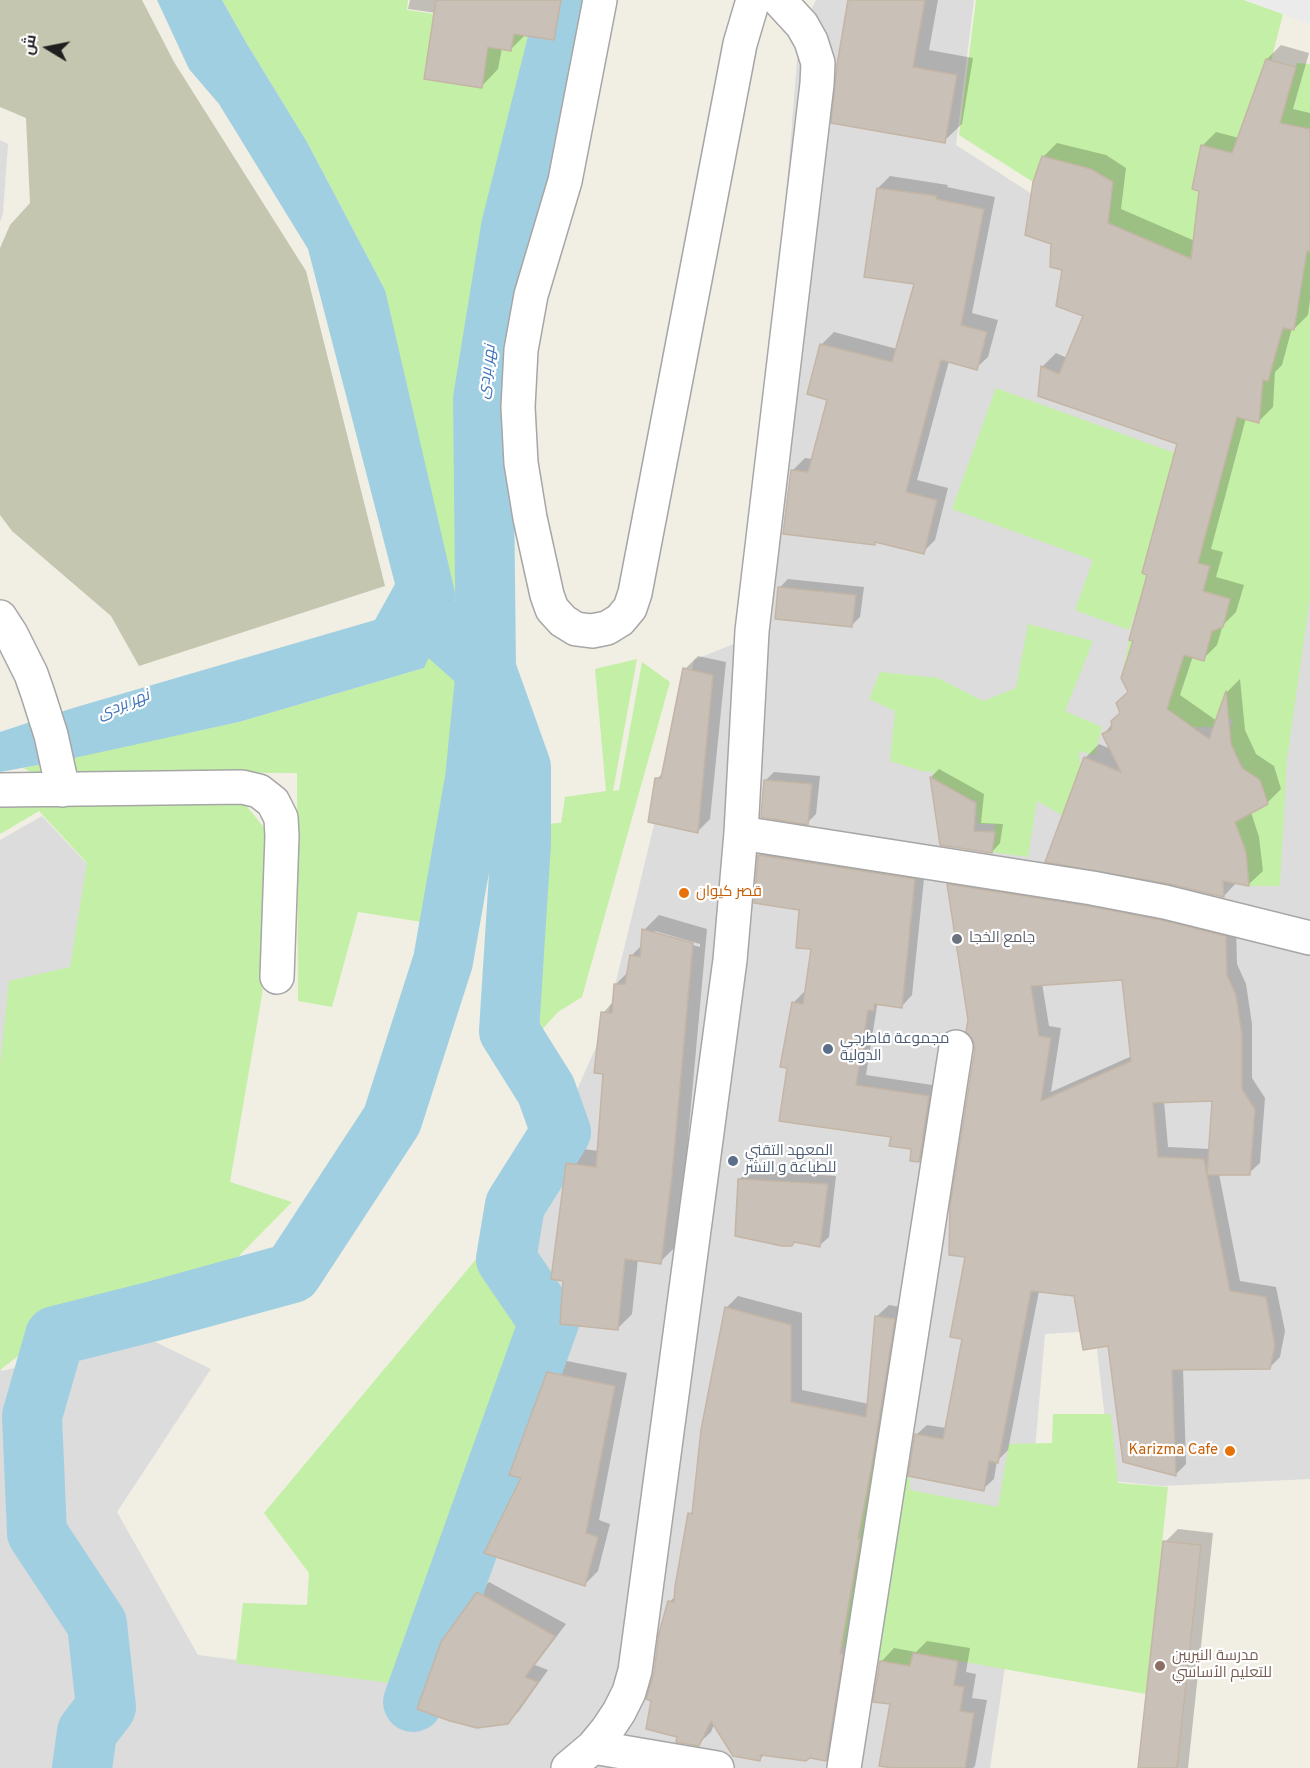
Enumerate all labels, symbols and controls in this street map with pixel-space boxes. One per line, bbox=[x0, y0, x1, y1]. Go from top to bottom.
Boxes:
north arrow bbox=[18, 18, 78, 78]
text: ش bbox=[19, 33, 42, 57]
water label: نهر بردى bbox=[475, 344, 501, 400]
water label: نهر بردى bbox=[95, 687, 153, 725]
place label: قصر كيوان bbox=[696, 884, 762, 902]
marker: قصر كيوان bbox=[677, 886, 691, 900]
place label: جامع الخجا bbox=[969, 930, 1035, 948]
marker: جامع الخجا bbox=[950, 932, 964, 946]
place label: مجموعة قاطرجي الدولية bbox=[840, 1031, 949, 1066]
marker: مجموعة قاطرجي الدولية bbox=[821, 1042, 835, 1056]
place label: المعهد التقني للطباعة و النشر bbox=[745, 1143, 836, 1178]
marker: المعهد التقني للطباعة و النشر bbox=[726, 1154, 740, 1168]
place label: Karizma Cafe bbox=[1129, 1442, 1218, 1460]
marker: Karizma Cafe bbox=[1223, 1444, 1237, 1458]
place label: مدرسة النيربين للتعليم الأساسي bbox=[1172, 1648, 1272, 1683]
marker: مدرسة النيربين للتعليم الأساسي bbox=[1153, 1659, 1167, 1673]

